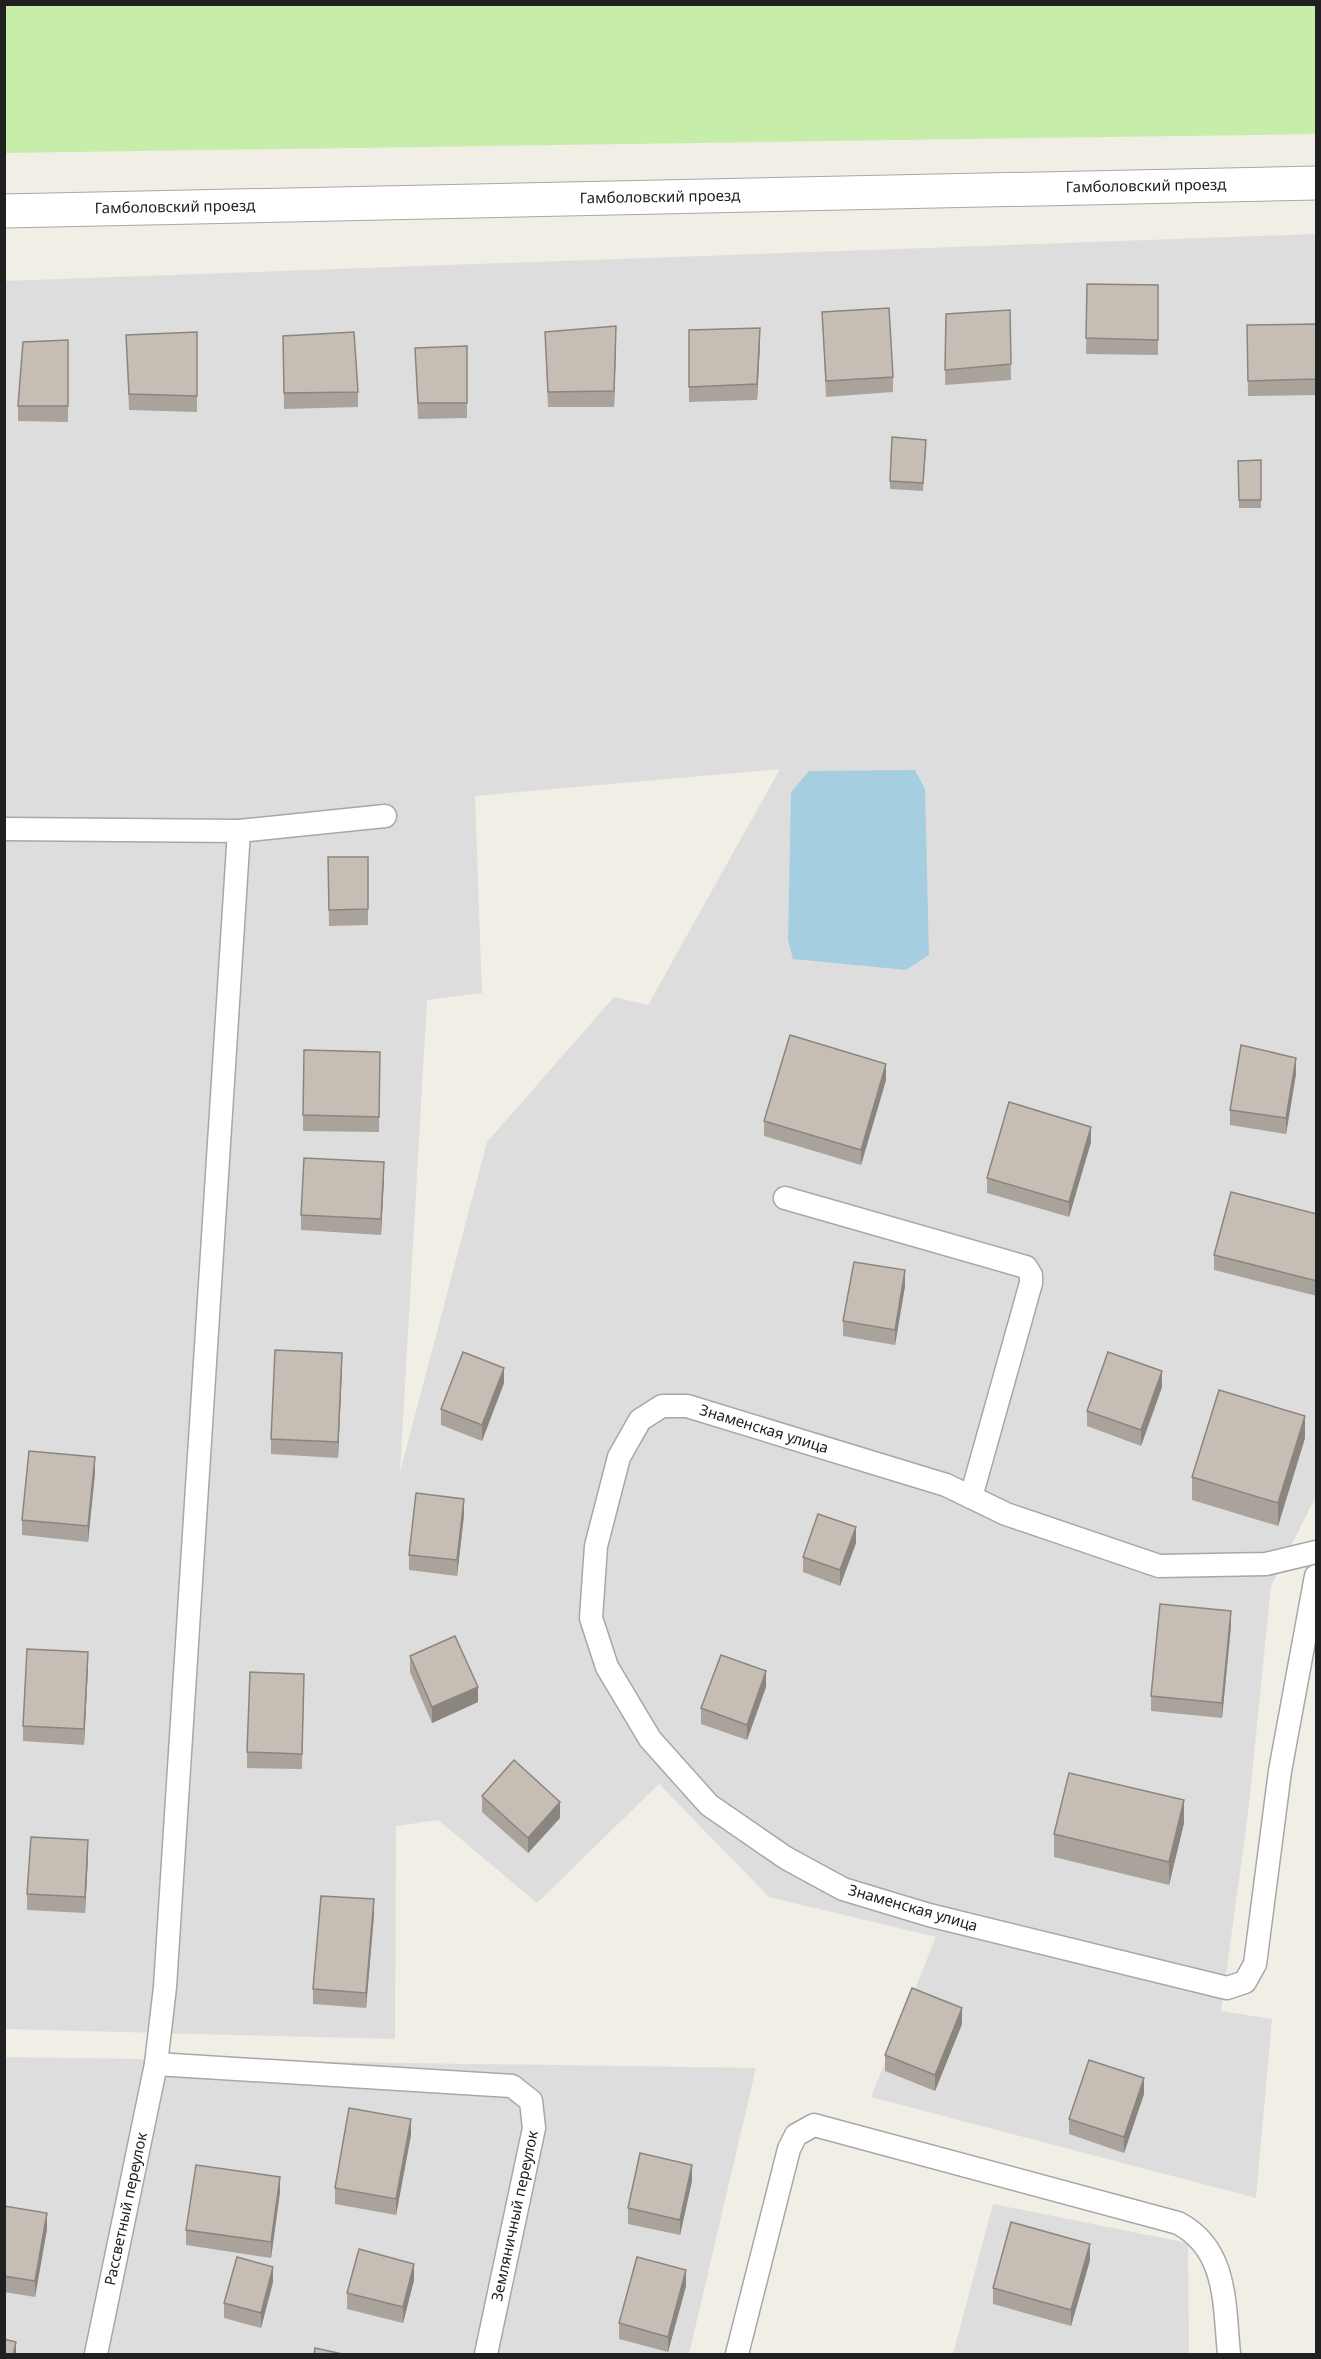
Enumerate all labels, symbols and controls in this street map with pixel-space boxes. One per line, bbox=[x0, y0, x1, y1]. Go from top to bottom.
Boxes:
street label: Гамболовский проезд bbox=[1065, 174, 1226, 196]
street label: Гамболовский проезд bbox=[579, 185, 740, 207]
street label: Гамболовский проезд bbox=[94, 195, 255, 217]
street label: Знаменская улица bbox=[697, 1399, 831, 1457]
street label: Знаменская улица bbox=[846, 1879, 980, 1935]
street label: Земляничный переулок bbox=[486, 2129, 542, 2303]
street label: Рассветный переулок bbox=[99, 2130, 151, 2287]

